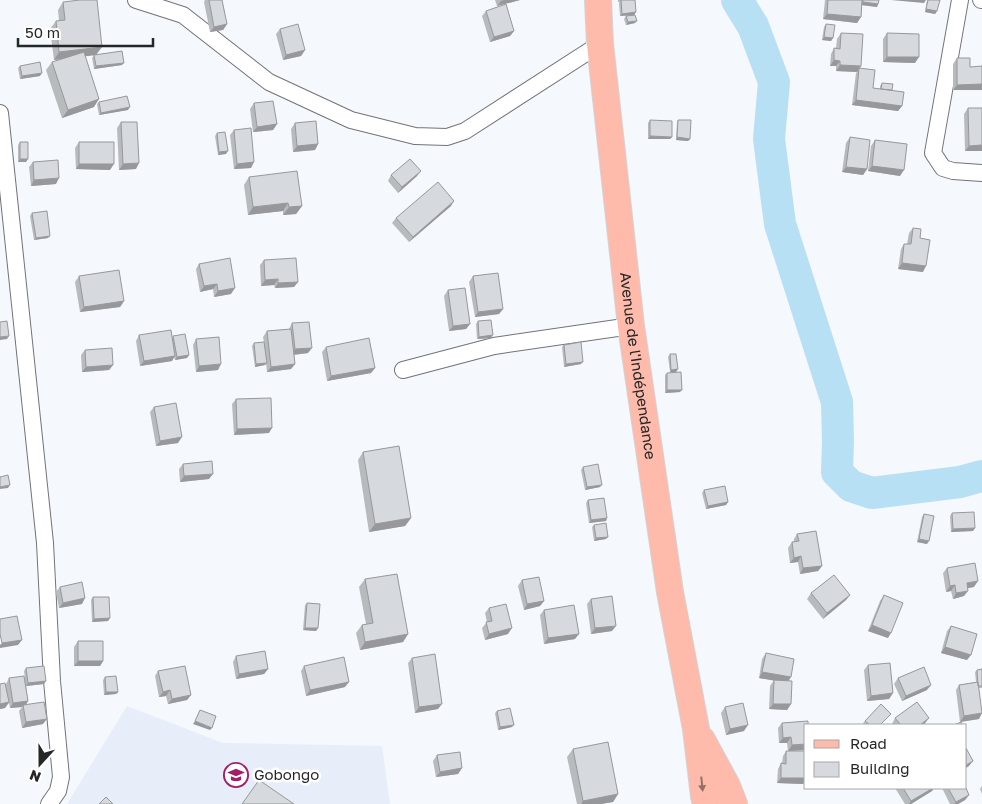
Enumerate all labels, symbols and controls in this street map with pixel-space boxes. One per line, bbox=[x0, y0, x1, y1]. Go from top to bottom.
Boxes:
scale bar bbox=[18, 15, 152, 47]
text: 50 m bbox=[25, 23, 60, 41]
street label: Avenue de l'Indépendance bbox=[617, 271, 660, 461]
legend bbox=[804, 724, 967, 789]
text: Road bbox=[850, 734, 887, 752]
north arrow bbox=[15, 739, 65, 789]
text: Building bbox=[850, 759, 910, 777]
school or university icon: Gobongo bbox=[223, 762, 249, 788]
place label: Gobongo bbox=[254, 765, 319, 783]
text: N bbox=[27, 767, 43, 786]
one-way arrow bbox=[698, 776, 706, 792]

